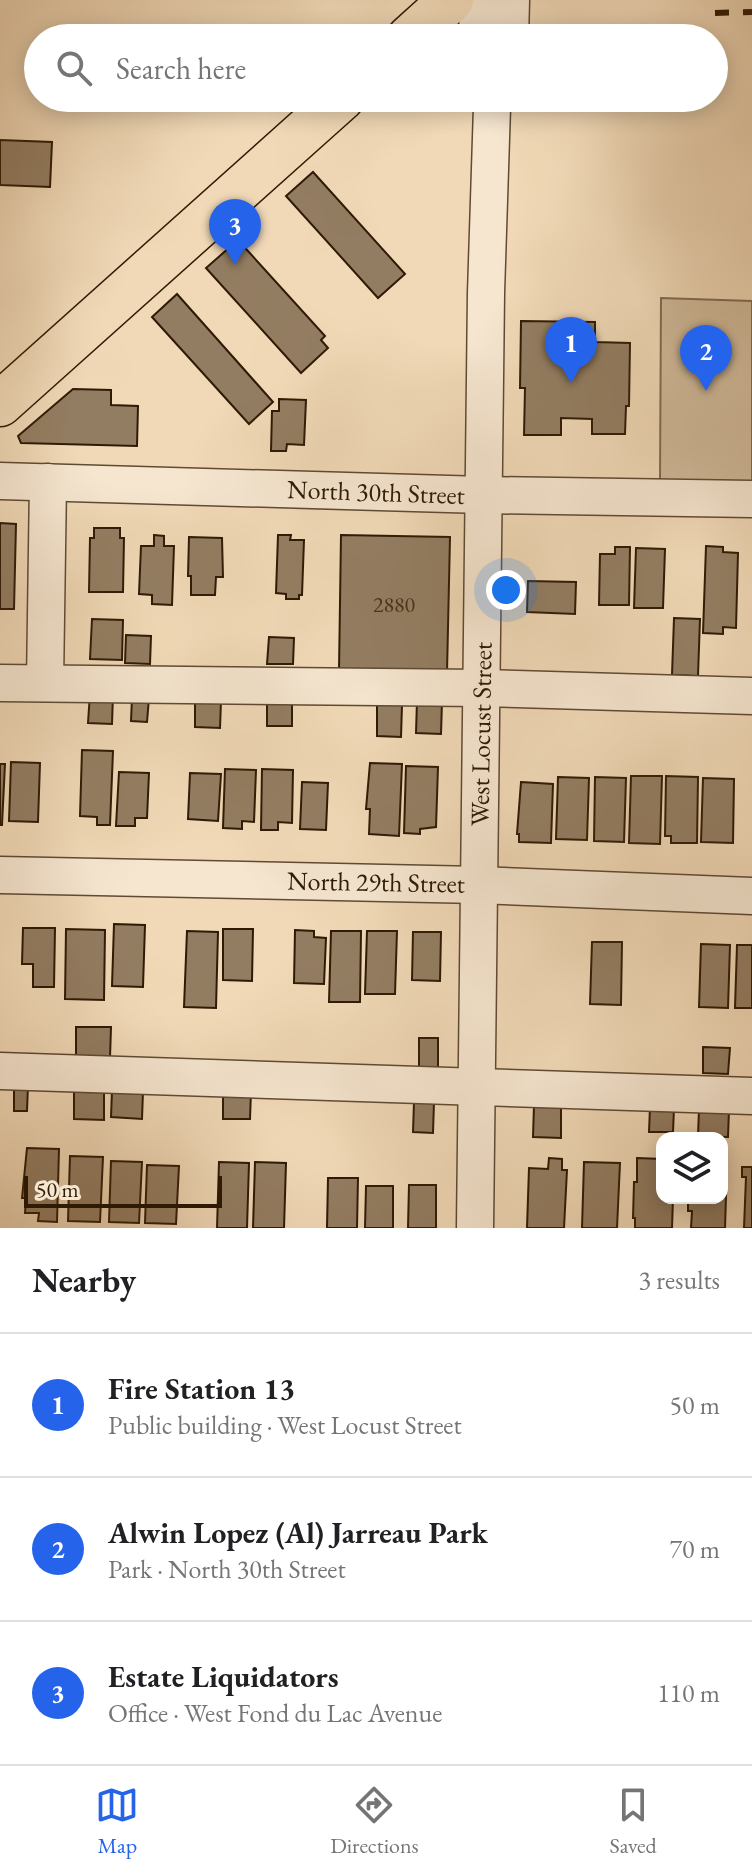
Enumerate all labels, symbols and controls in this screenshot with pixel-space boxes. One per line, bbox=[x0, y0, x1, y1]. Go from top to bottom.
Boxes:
search box bbox=[24, 24, 728, 112]
icon: search bbox=[52, 46, 96, 90]
text: Search here bbox=[116, 49, 246, 88]
pin: 3 bbox=[209, 199, 261, 265]
pin: 1 bbox=[545, 317, 597, 383]
pin: 2 bbox=[680, 325, 732, 391]
street label: North 30th Street bbox=[287, 472, 465, 512]
your location bbox=[486, 570, 526, 610]
house number: 2880 bbox=[373, 590, 416, 619]
street label: West Locust Street bbox=[462, 642, 500, 826]
street label: North 29th Street bbox=[287, 863, 465, 901]
map controls bbox=[656, 1132, 728, 1204]
button: layers bbox=[656, 1132, 728, 1204]
scale bar bbox=[24, 1172, 222, 1208]
text: 50 m bbox=[36, 1175, 79, 1204]
text: Nearby bbox=[32, 1258, 136, 1302]
text: 3 results bbox=[639, 1263, 720, 1297]
text: Fire Station 13 bbox=[108, 1369, 295, 1408]
text: 1 bbox=[51, 1388, 65, 1422]
text: 50 m bbox=[670, 1388, 720, 1422]
text: Public building · West Locust Street bbox=[108, 1408, 462, 1442]
text: Alwin Lopez (Al) Jarreau Park bbox=[108, 1513, 488, 1552]
text: 2 bbox=[51, 1532, 65, 1566]
text: 70 m bbox=[670, 1532, 720, 1566]
text: Park · North 30th Street bbox=[108, 1552, 346, 1586]
text: Estate Liquidators bbox=[108, 1657, 339, 1696]
text: 3 bbox=[51, 1676, 65, 1710]
text: 110 m bbox=[657, 1676, 720, 1710]
text: Office · West Fond du Lac Avenue bbox=[108, 1696, 442, 1730]
tab: Map bbox=[95, 1783, 139, 1860]
tab: Directions bbox=[330, 1783, 419, 1860]
tab: Saved bbox=[609, 1783, 657, 1860]

